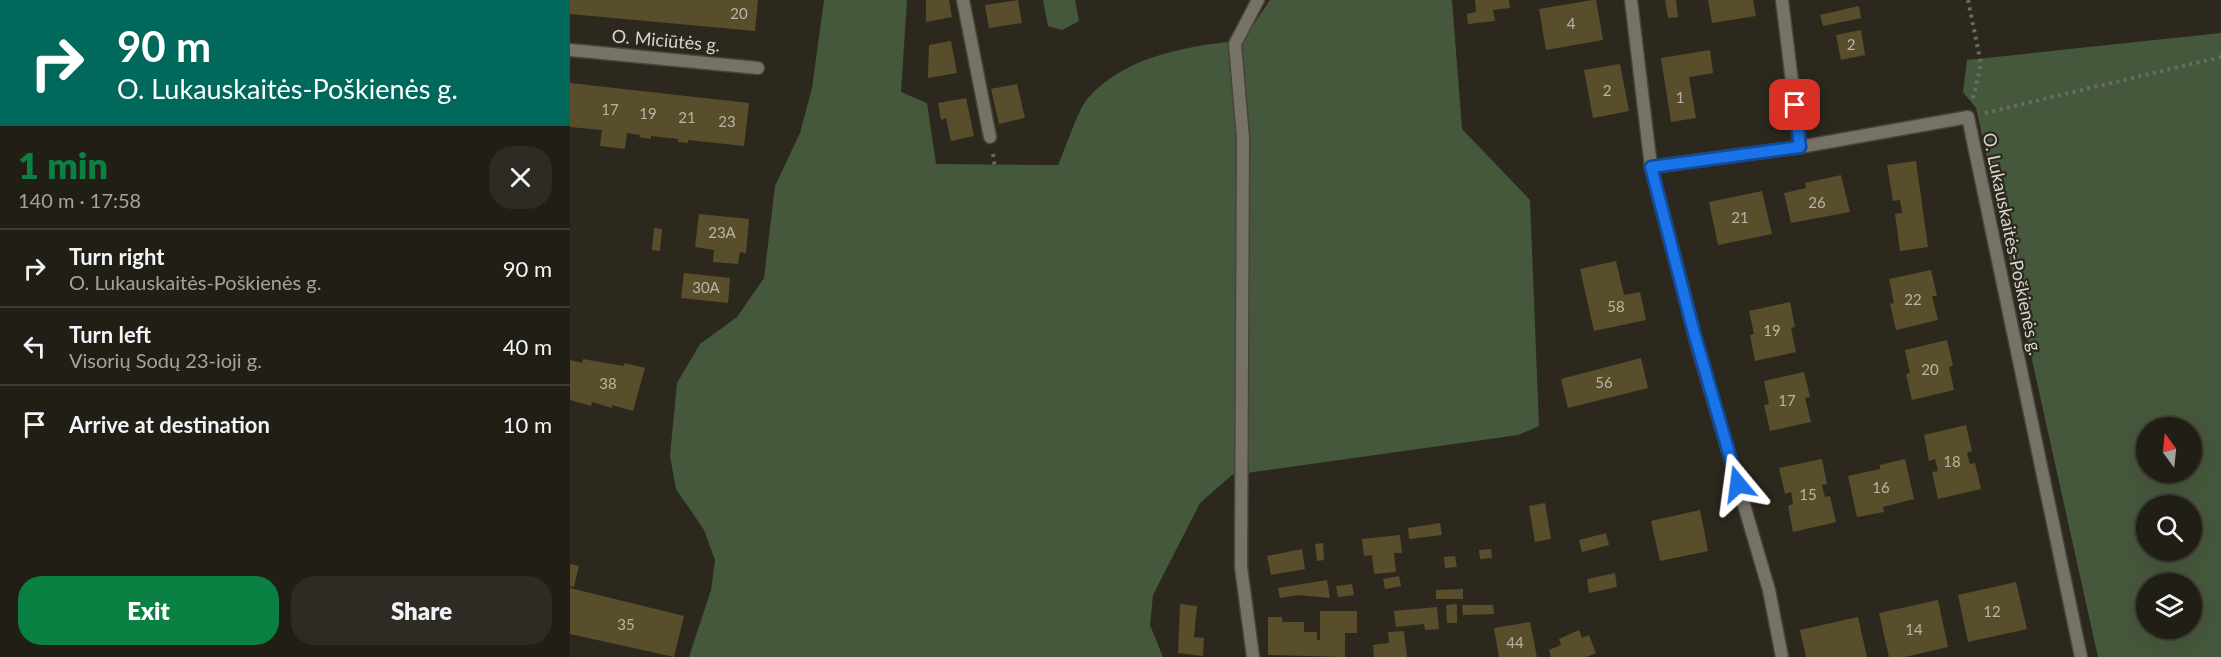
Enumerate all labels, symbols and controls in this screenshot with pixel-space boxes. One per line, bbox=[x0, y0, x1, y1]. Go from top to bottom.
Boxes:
house number: 20 bbox=[730, 4, 748, 22]
house number: 4 bbox=[1567, 14, 1576, 32]
text: 90 m bbox=[117, 21, 211, 71]
icon: right bbox=[18, 24, 96, 102]
street label: O. Miciūtės g. bbox=[611, 24, 721, 56]
house number: 2 bbox=[1847, 35, 1855, 53]
text: O. Lukauskaitės-Poškienės g. bbox=[117, 72, 458, 105]
pin bbox=[1769, 79, 1820, 130]
house number: 2 bbox=[1603, 81, 1611, 99]
house number: 1 bbox=[1676, 88, 1684, 106]
icon: arrive bbox=[1778, 88, 1811, 121]
house number: 17 bbox=[601, 100, 619, 118]
house number: 19 bbox=[639, 104, 657, 122]
house number: 21 bbox=[678, 108, 696, 126]
house number: 23 bbox=[718, 112, 736, 130]
street label: O. Lukauskaitės-Poškienės g. bbox=[1979, 130, 2047, 357]
text: 1 min bbox=[18, 143, 108, 187]
button: close bbox=[489, 146, 552, 209]
text: 140 m · 17:58 bbox=[18, 188, 141, 212]
house number: 26 bbox=[1808, 193, 1826, 211]
house number: 21 bbox=[1731, 208, 1749, 226]
house number: 23A bbox=[708, 223, 737, 241]
text: Turn right bbox=[69, 243, 164, 270]
icon: right bbox=[18, 252, 51, 285]
text: 90 m bbox=[503, 255, 552, 282]
text: O. Lukauskaitės-Poškienės g. bbox=[69, 270, 321, 294]
house number: 30A bbox=[692, 278, 721, 296]
house number: 22 bbox=[1904, 290, 1922, 308]
house number: 58 bbox=[1607, 297, 1625, 315]
text: Turn left bbox=[69, 321, 151, 348]
house number: 19 bbox=[1763, 321, 1781, 339]
icon: left bbox=[18, 330, 51, 363]
text: 40 m bbox=[503, 333, 552, 360]
text: Visorių Sodų 23-ioji g. bbox=[69, 348, 262, 372]
house number: 20 bbox=[1921, 360, 1939, 378]
house number: 56 bbox=[1595, 373, 1613, 391]
house number: 38 bbox=[599, 374, 617, 392]
house number: 17 bbox=[1778, 391, 1796, 409]
icon: arrive bbox=[18, 408, 51, 441]
text: Arrive at destination bbox=[69, 411, 270, 438]
text: 10 m bbox=[503, 411, 552, 438]
north arrow bbox=[2136, 417, 2202, 483]
map controls bbox=[2136, 417, 2202, 639]
position arrow bbox=[1706, 452, 1770, 516]
house number: 18 bbox=[1943, 452, 1961, 470]
house number: 16 bbox=[1872, 478, 1890, 496]
house number: 15 bbox=[1799, 485, 1817, 503]
button: search bbox=[2136, 495, 2202, 561]
button: layers bbox=[2136, 573, 2202, 639]
button: Exit bbox=[18, 576, 279, 645]
button: Share bbox=[291, 576, 552, 645]
house number: 12 bbox=[1983, 602, 2001, 620]
house number: 35 bbox=[617, 615, 635, 633]
house number: 14 bbox=[1905, 620, 1923, 638]
house number: 44 bbox=[1506, 633, 1524, 651]

